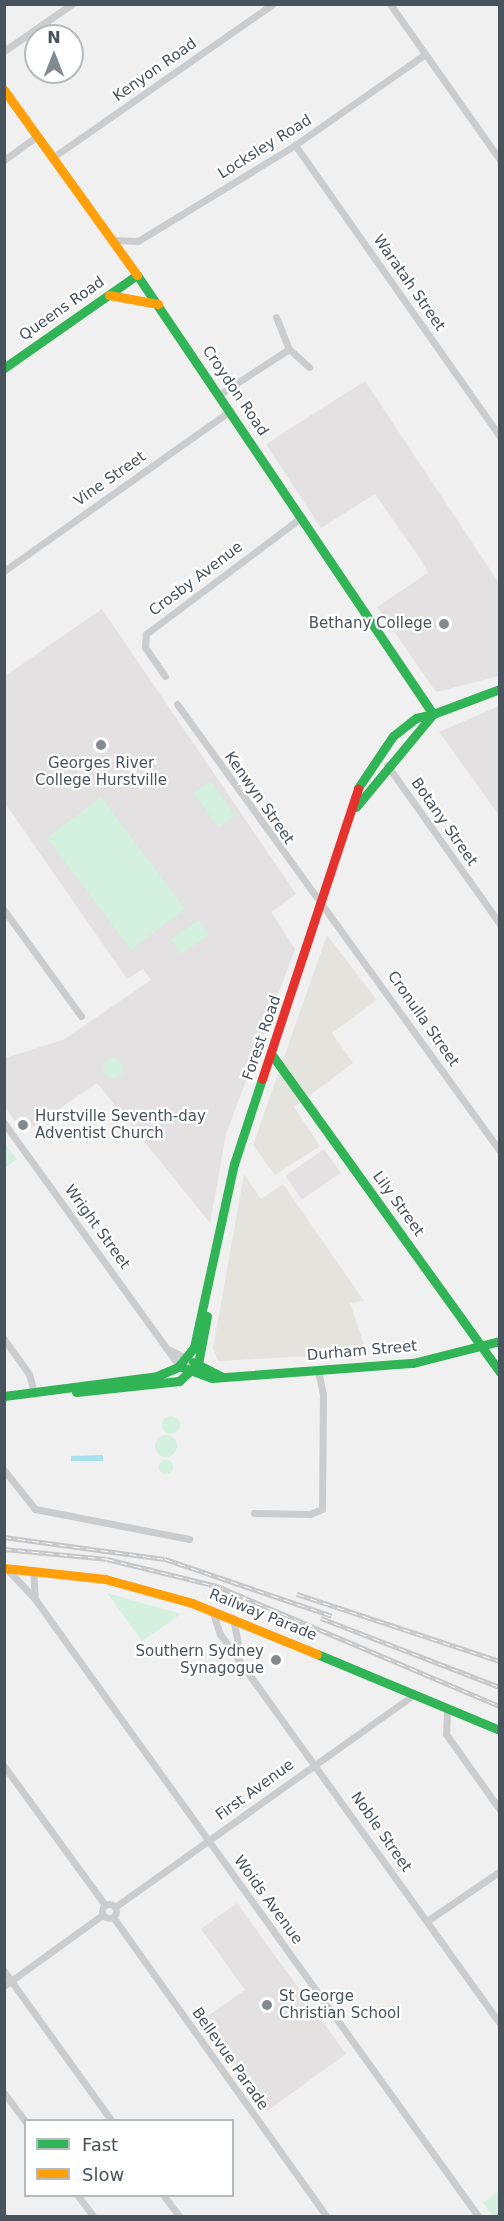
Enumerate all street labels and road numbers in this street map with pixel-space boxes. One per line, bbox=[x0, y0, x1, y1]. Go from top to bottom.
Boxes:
street label: Kenyon Road bbox=[110, 35, 200, 105]
street label: Locksley Road bbox=[215, 111, 315, 183]
street label: Waratah Street bbox=[369, 231, 449, 335]
street label: Queens Road bbox=[16, 273, 108, 345]
street label: Croydon Road bbox=[198, 342, 272, 440]
street label: Vine Street bbox=[71, 448, 149, 510]
street label: Crosby Avenue bbox=[146, 538, 246, 620]
street label: Kenwyn Street bbox=[220, 748, 298, 848]
street label: Botany Street bbox=[407, 775, 481, 869]
street label: Cronulla Street bbox=[383, 968, 463, 1070]
street label: Forest Road bbox=[239, 993, 285, 1083]
street label: Lily Street bbox=[368, 1168, 428, 1240]
street label: Wright Street bbox=[60, 1181, 134, 1273]
street label: Durham Street bbox=[306, 1337, 418, 1365]
street label: Railway Parade bbox=[207, 1585, 319, 1645]
street label: First Avenue bbox=[212, 1756, 298, 1824]
street label: Noble Street bbox=[347, 1788, 415, 1876]
street label: Woids Avenue bbox=[230, 1852, 306, 1948]
street label: Bellevue Parade bbox=[188, 2004, 272, 2114]

